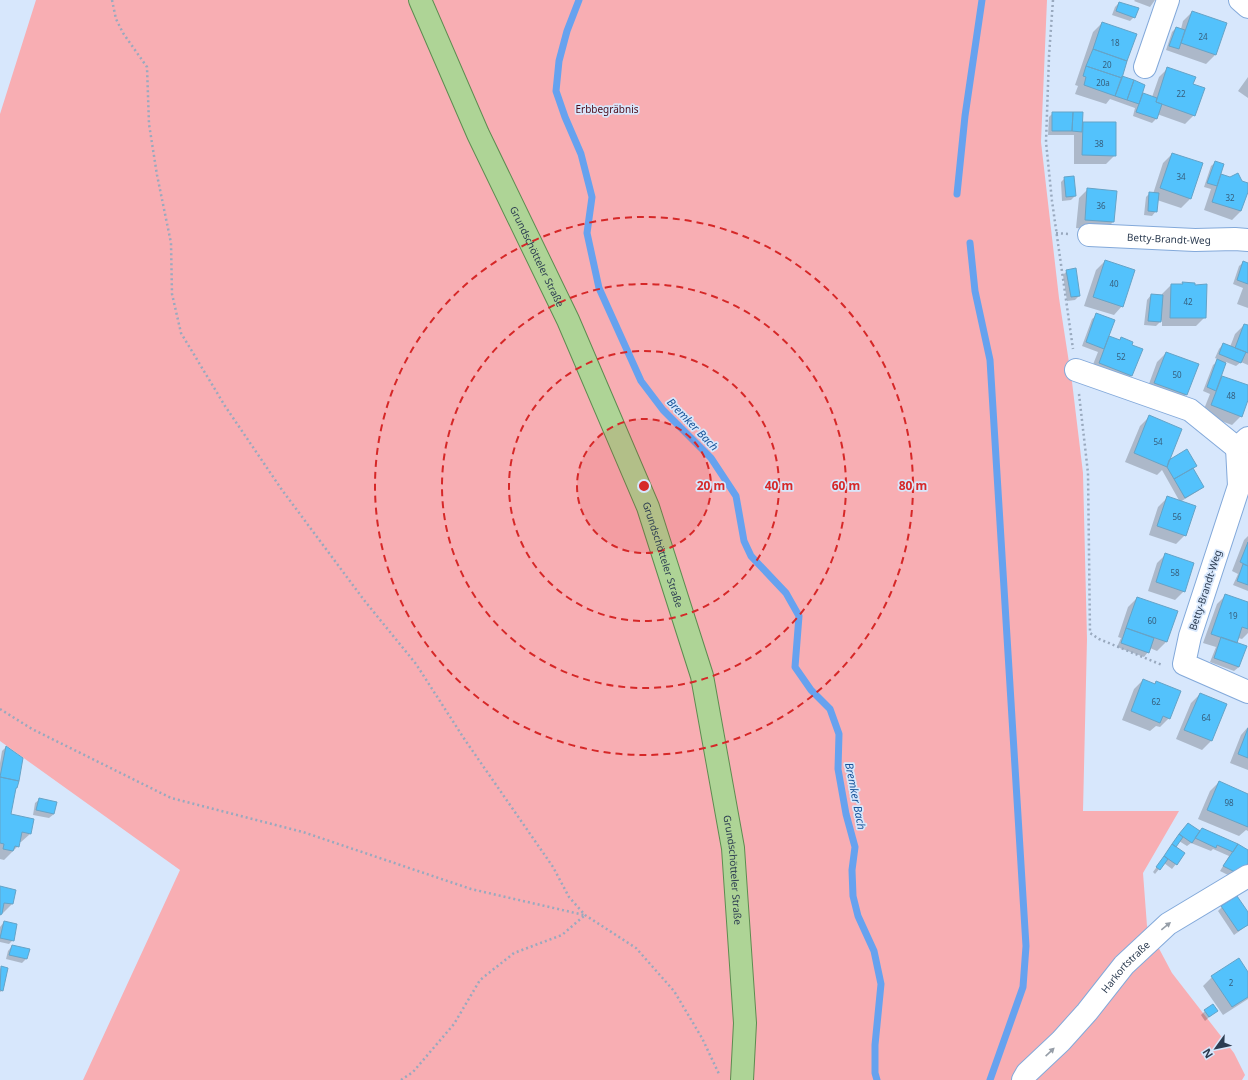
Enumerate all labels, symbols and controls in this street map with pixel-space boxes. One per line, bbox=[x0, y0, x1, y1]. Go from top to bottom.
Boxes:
house number: 24 bbox=[1198, 31, 1208, 42]
house number: 18 bbox=[1110, 37, 1120, 48]
house number: 20 bbox=[1102, 59, 1112, 70]
house number: 20a bbox=[1096, 77, 1110, 88]
house number: 22 bbox=[1176, 88, 1186, 99]
park label: Erbbegräbnis bbox=[575, 102, 639, 116]
house number: 38 bbox=[1094, 138, 1104, 149]
house number: 34 bbox=[1176, 171, 1186, 182]
house number: 32 bbox=[1225, 192, 1235, 203]
house number: 36 bbox=[1096, 200, 1106, 211]
street label: Grundschötteler Straße bbox=[507, 204, 568, 309]
street label: Betty-Brandt-Weg bbox=[1127, 230, 1211, 247]
house number: 40 bbox=[1109, 278, 1119, 289]
house number: 42 bbox=[1183, 296, 1193, 307]
house number: 52 bbox=[1116, 351, 1126, 362]
house number: 50 bbox=[1172, 369, 1182, 380]
house number: 48 bbox=[1226, 390, 1236, 401]
water label: Bremker Bach bbox=[664, 394, 722, 454]
house number: 54 bbox=[1153, 436, 1163, 447]
text: 20 m bbox=[697, 477, 725, 494]
text: 40 m bbox=[765, 477, 793, 494]
text: 60 m bbox=[832, 477, 860, 494]
text: 80 m bbox=[899, 477, 927, 494]
centre of rings bbox=[637, 479, 651, 493]
street label: Grundschötteler Straße bbox=[640, 499, 687, 610]
house number: 56 bbox=[1172, 511, 1182, 522]
street label: Betty-Brandt-Weg bbox=[1185, 548, 1225, 632]
house number: 58 bbox=[1170, 567, 1180, 578]
house number: 19 bbox=[1228, 610, 1238, 621]
house number: 60 bbox=[1147, 615, 1157, 626]
house number: 62 bbox=[1151, 696, 1161, 707]
house number: 64 bbox=[1201, 712, 1211, 723]
water label: Bremker Bach bbox=[842, 761, 870, 831]
house number: 98 bbox=[1224, 797, 1234, 808]
street label: Grundschötteler Straße bbox=[720, 814, 745, 926]
one-way arrow bbox=[1161, 922, 1172, 931]
street label: Harkortstraße bbox=[1098, 937, 1153, 996]
house number: 2 bbox=[1229, 977, 1234, 988]
north arrow bbox=[1196, 1028, 1236, 1068]
text: N bbox=[1198, 1046, 1216, 1062]
one-way arrow bbox=[1045, 1047, 1055, 1057]

